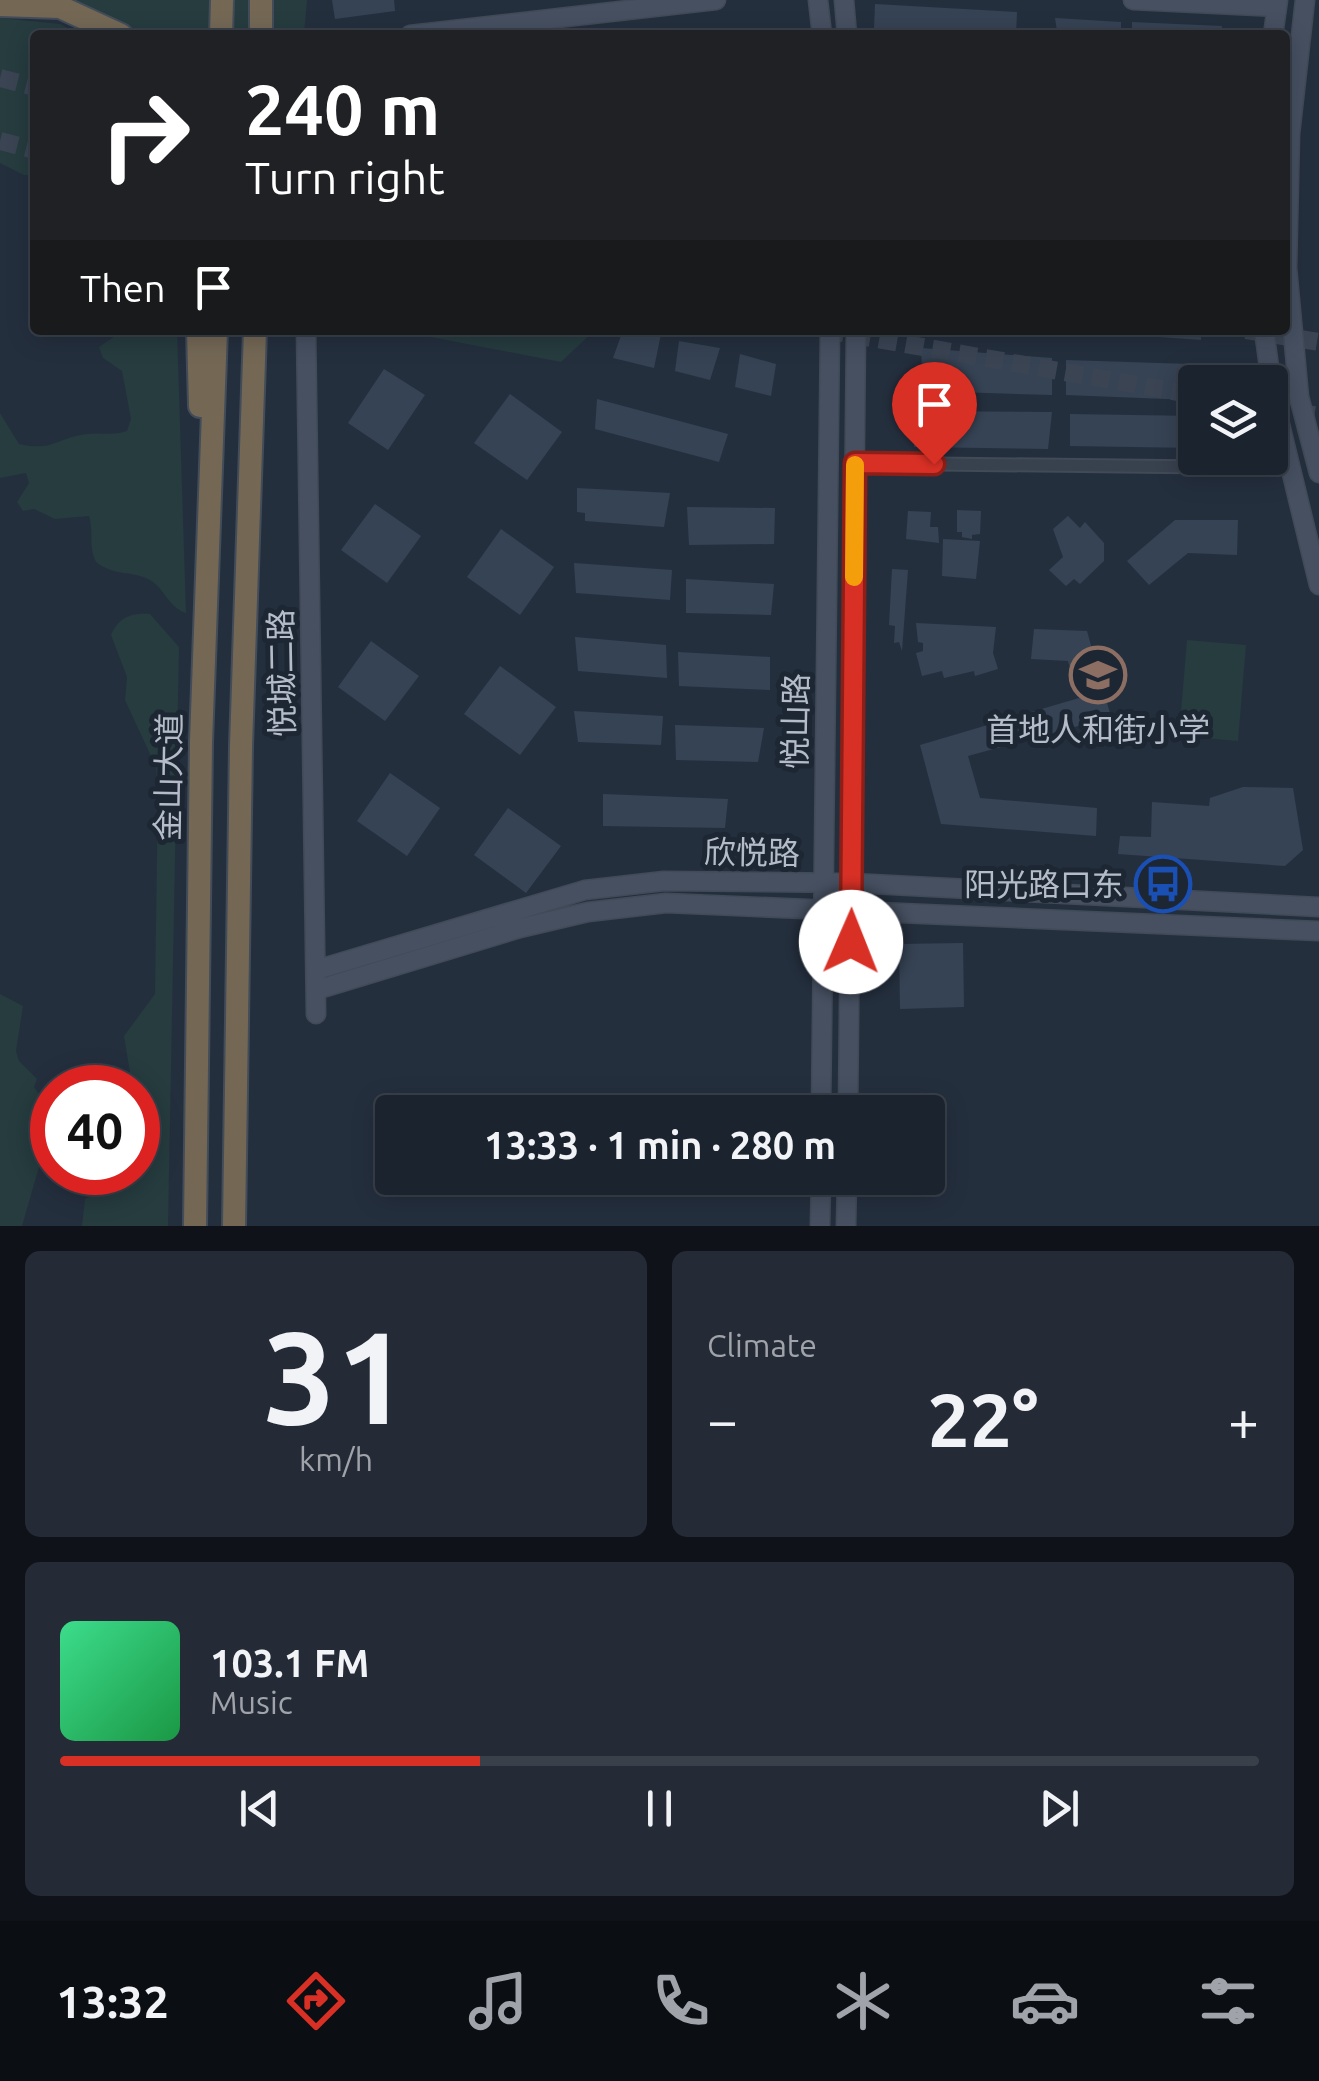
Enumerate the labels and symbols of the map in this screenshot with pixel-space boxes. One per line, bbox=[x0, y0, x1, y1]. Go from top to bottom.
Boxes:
pin bbox=[892, 362, 977, 465]
street label: 悦城二路 bbox=[262, 609, 300, 737]
school or university icon: 首地人和街小学 bbox=[1068, 645, 1128, 705]
street label: 悦山路 bbox=[776, 673, 814, 769]
place label: 首地人和街小学 bbox=[986, 711, 1210, 747]
street label: 金山大道 bbox=[149, 713, 187, 841]
street label: 欣悦路 bbox=[704, 833, 800, 871]
bus stop icon: 阳光路口东 bbox=[1133, 854, 1193, 914]
place label: 阳光路口东 bbox=[964, 866, 1124, 902]
position arrow bbox=[799, 890, 903, 994]
speed limit sign: 40 bbox=[30, 1065, 160, 1195]

